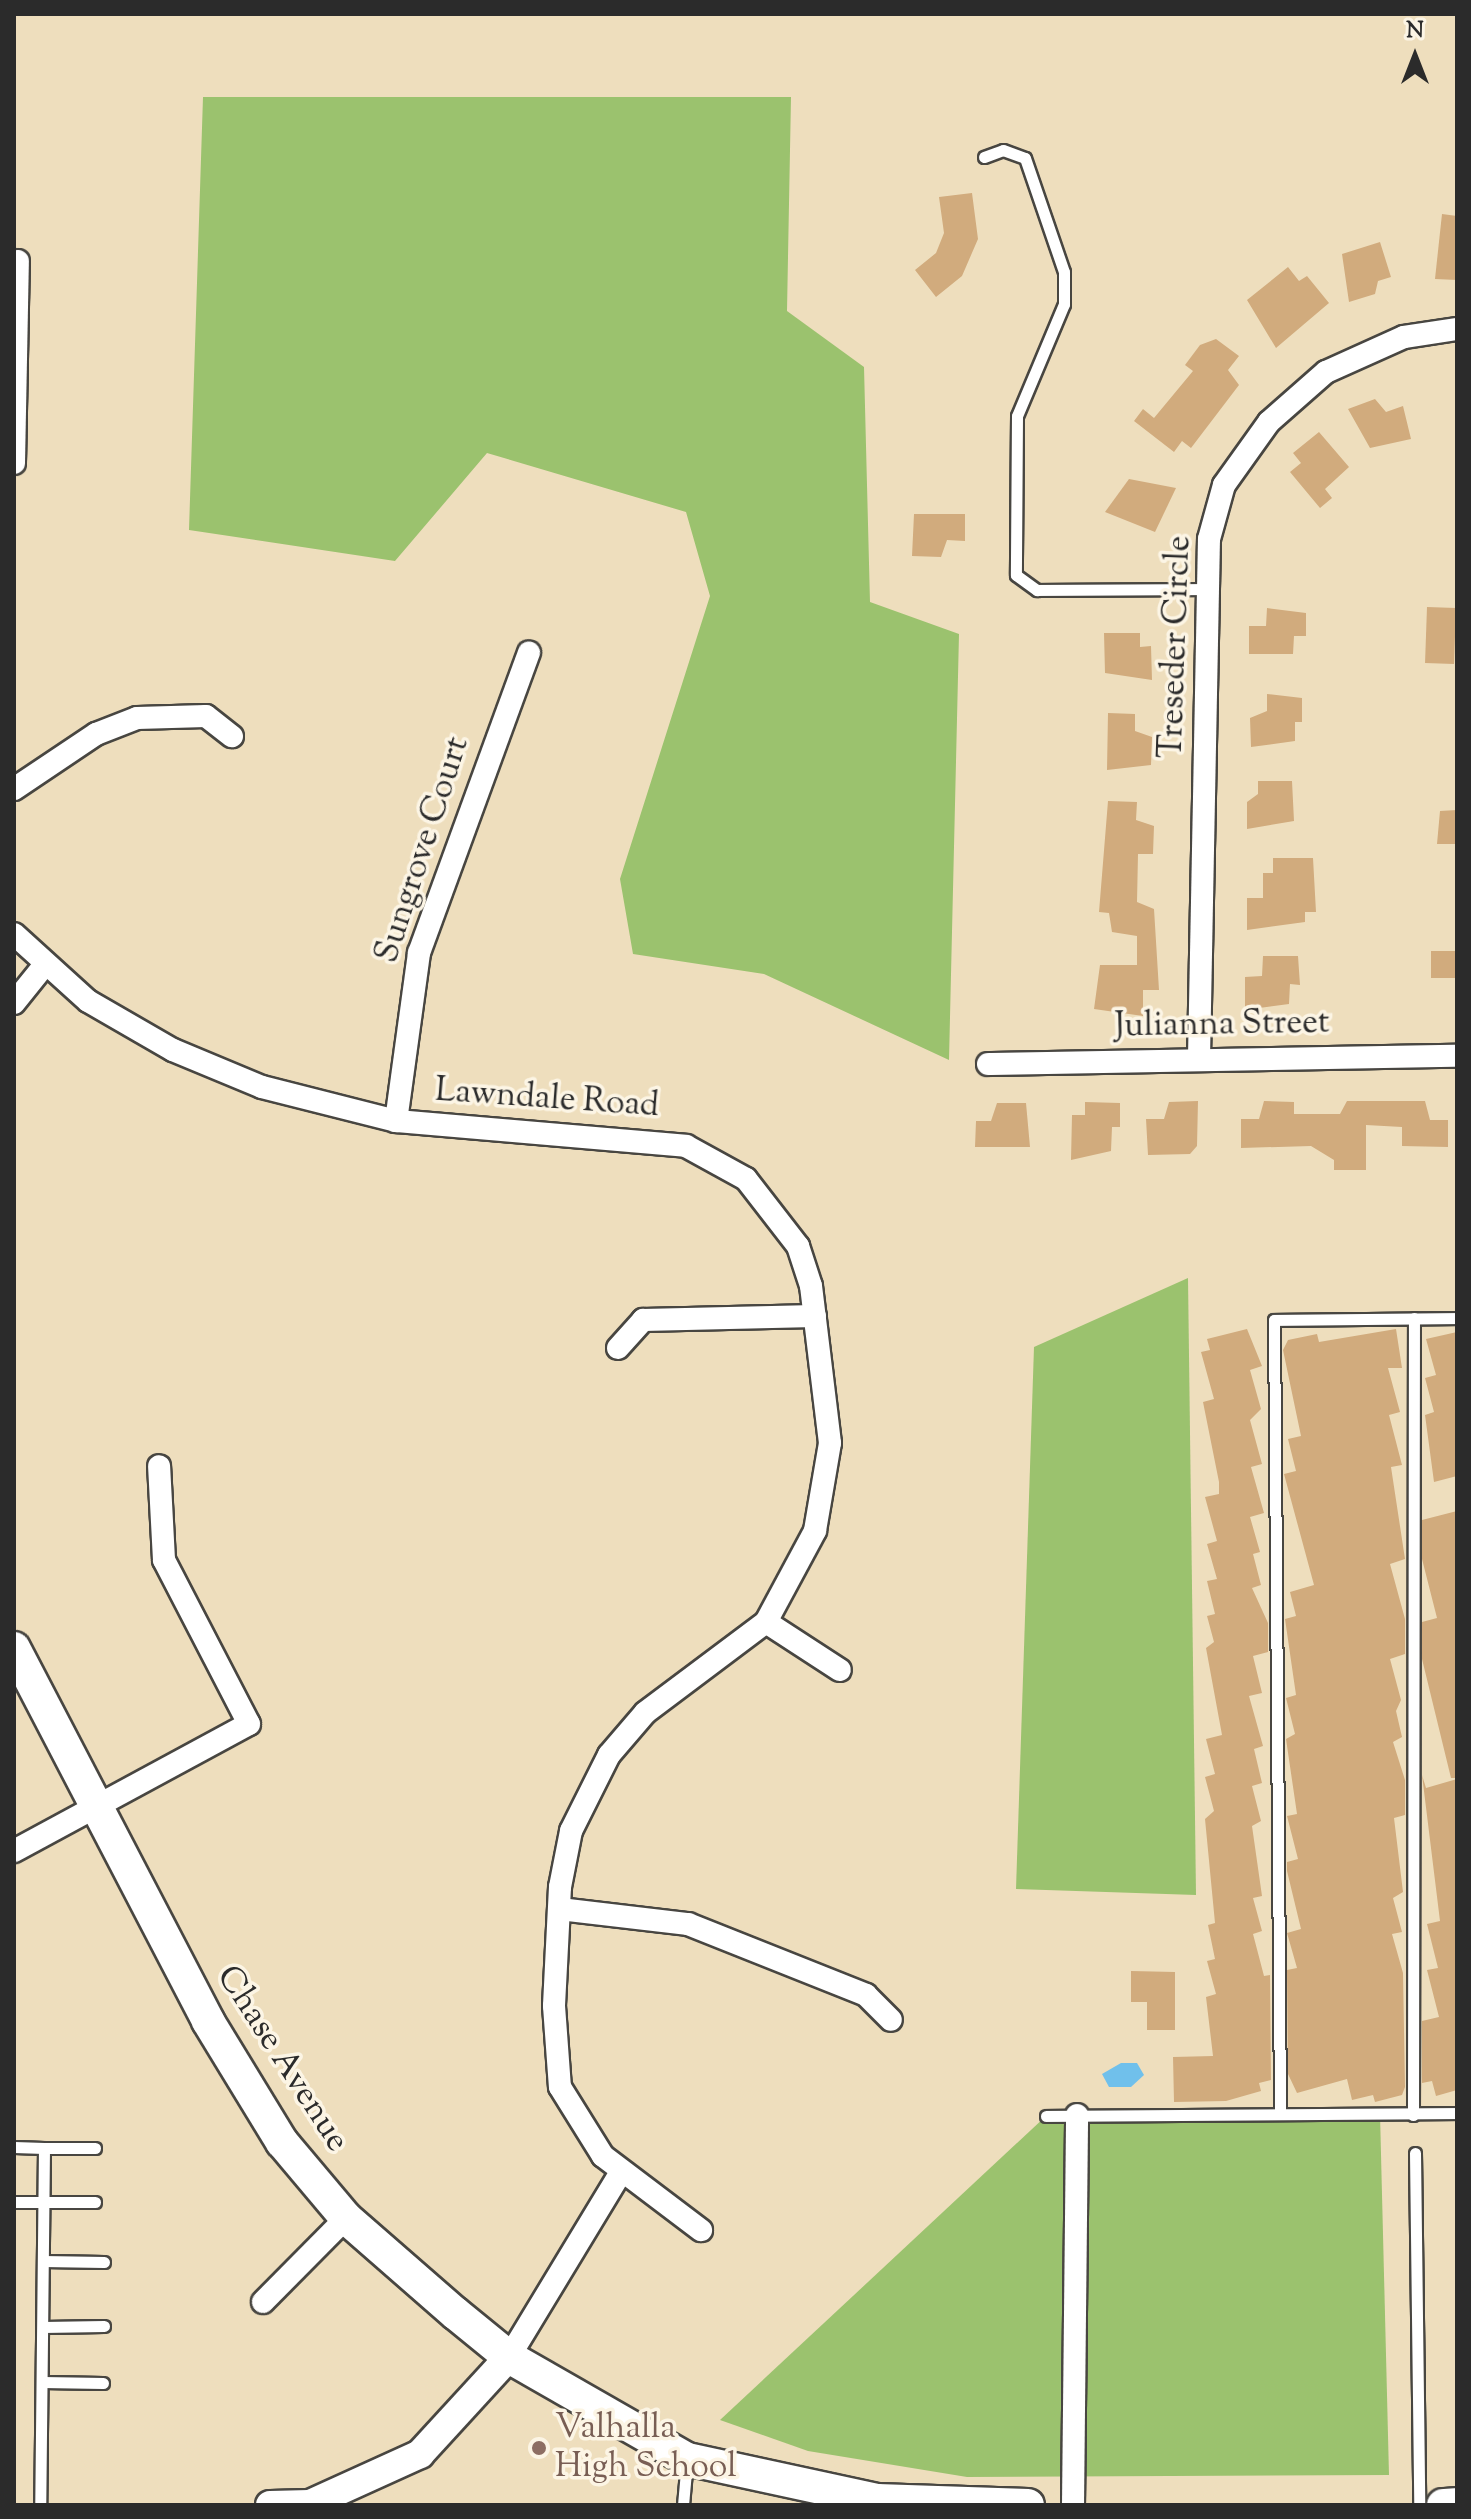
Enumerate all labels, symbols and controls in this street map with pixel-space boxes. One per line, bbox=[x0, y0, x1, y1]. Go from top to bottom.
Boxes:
north arrow bbox=[1375, 16, 1455, 96]
text: N bbox=[1406, 16, 1424, 48]
street label: Treseder Circle bbox=[1152, 535, 1200, 759]
street label: Sungrove Court bbox=[367, 732, 479, 968]
street label: Julianna Street bbox=[1114, 1003, 1330, 1047]
street label: Lawndale Road bbox=[434, 1071, 660, 1127]
street label: Chase Avenue bbox=[207, 1959, 357, 2159]
place label: Valhalla High School bbox=[555, 2408, 737, 2488]
marker: Valhalla High School bbox=[530, 2439, 548, 2457]

